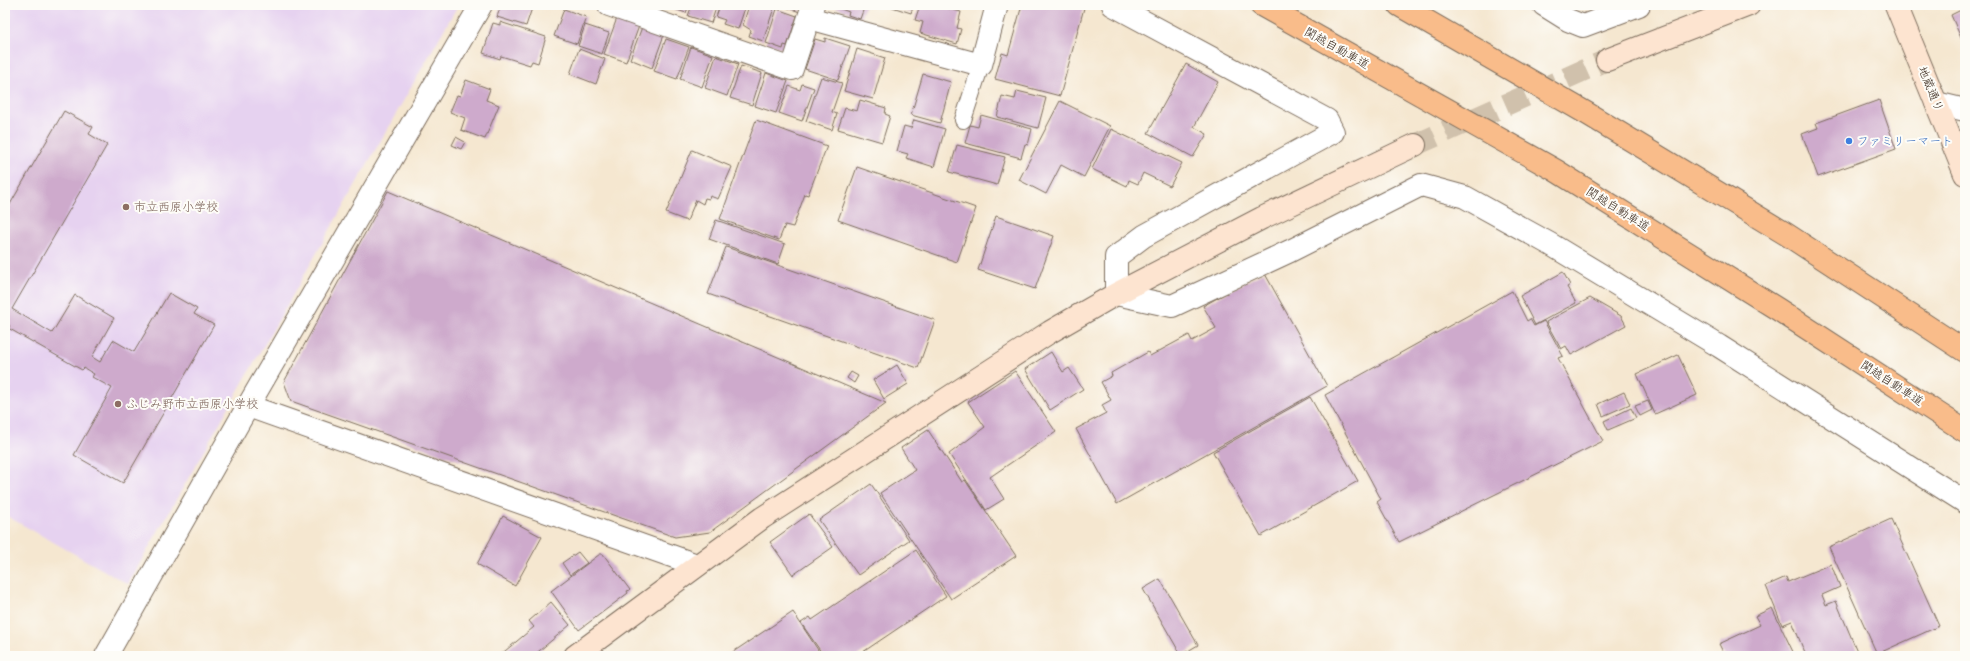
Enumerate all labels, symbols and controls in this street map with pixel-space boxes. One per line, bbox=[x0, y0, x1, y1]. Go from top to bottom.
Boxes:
street label: 関越自動車道 bbox=[1302, 23, 1373, 72]
street label: 地蔵通り bbox=[1916, 63, 1948, 114]
place label: ファミリーマート bbox=[1857, 132, 1953, 148]
marker: ファミリーマート bbox=[1844, 136, 1854, 146]
street label: 関越自動車道 bbox=[1584, 182, 1653, 234]
place label: 市立西原小学校 bbox=[134, 198, 218, 214]
marker: 市立西原小学校 bbox=[121, 202, 131, 212]
street label: 関越自動車道 bbox=[1858, 356, 1927, 408]
place label: ふじみ野市立西原小学校 bbox=[126, 395, 258, 411]
marker: ふじみ野市立西原小学校 bbox=[113, 399, 123, 409]

